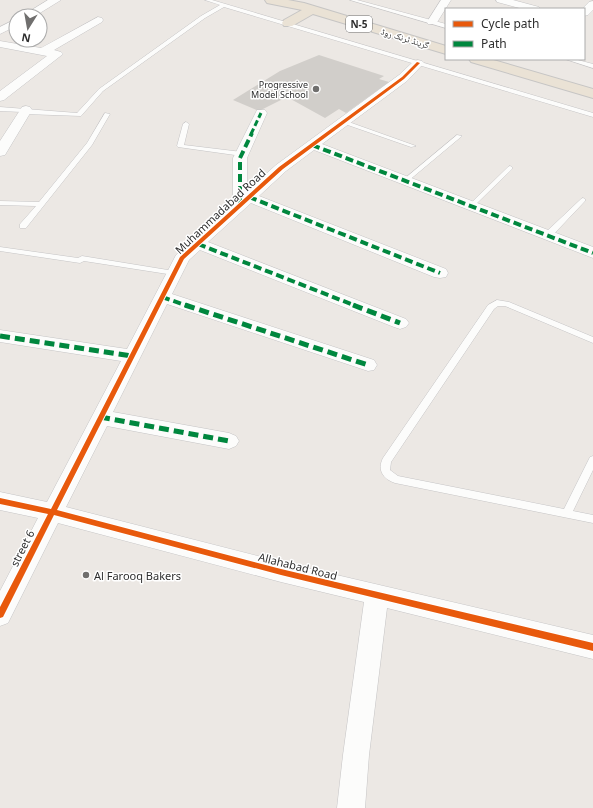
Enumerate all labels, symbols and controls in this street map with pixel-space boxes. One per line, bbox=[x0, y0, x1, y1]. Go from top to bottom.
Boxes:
north arrow bbox=[8, 8, 48, 48]
legend bbox=[445, 8, 585, 60]
text: Cycle path bbox=[481, 15, 539, 32]
road number: N-5 bbox=[346, 16, 372, 32]
street label: گرینڈ ٹرنک روڈ bbox=[379, 25, 431, 52]
text: N bbox=[20, 30, 32, 47]
text: Path bbox=[481, 35, 507, 52]
place label: Progressive Model School bbox=[251, 78, 308, 101]
marker: Progressive Model School bbox=[311, 84, 321, 94]
street label: Muhammadabad Road bbox=[172, 165, 268, 257]
street label: street 6 bbox=[6, 527, 38, 569]
street label: Allahabad Road bbox=[257, 549, 339, 583]
place label: Al Farooq Bakers bbox=[94, 568, 181, 583]
marker: Al Farooq Bakers bbox=[81, 570, 91, 580]

